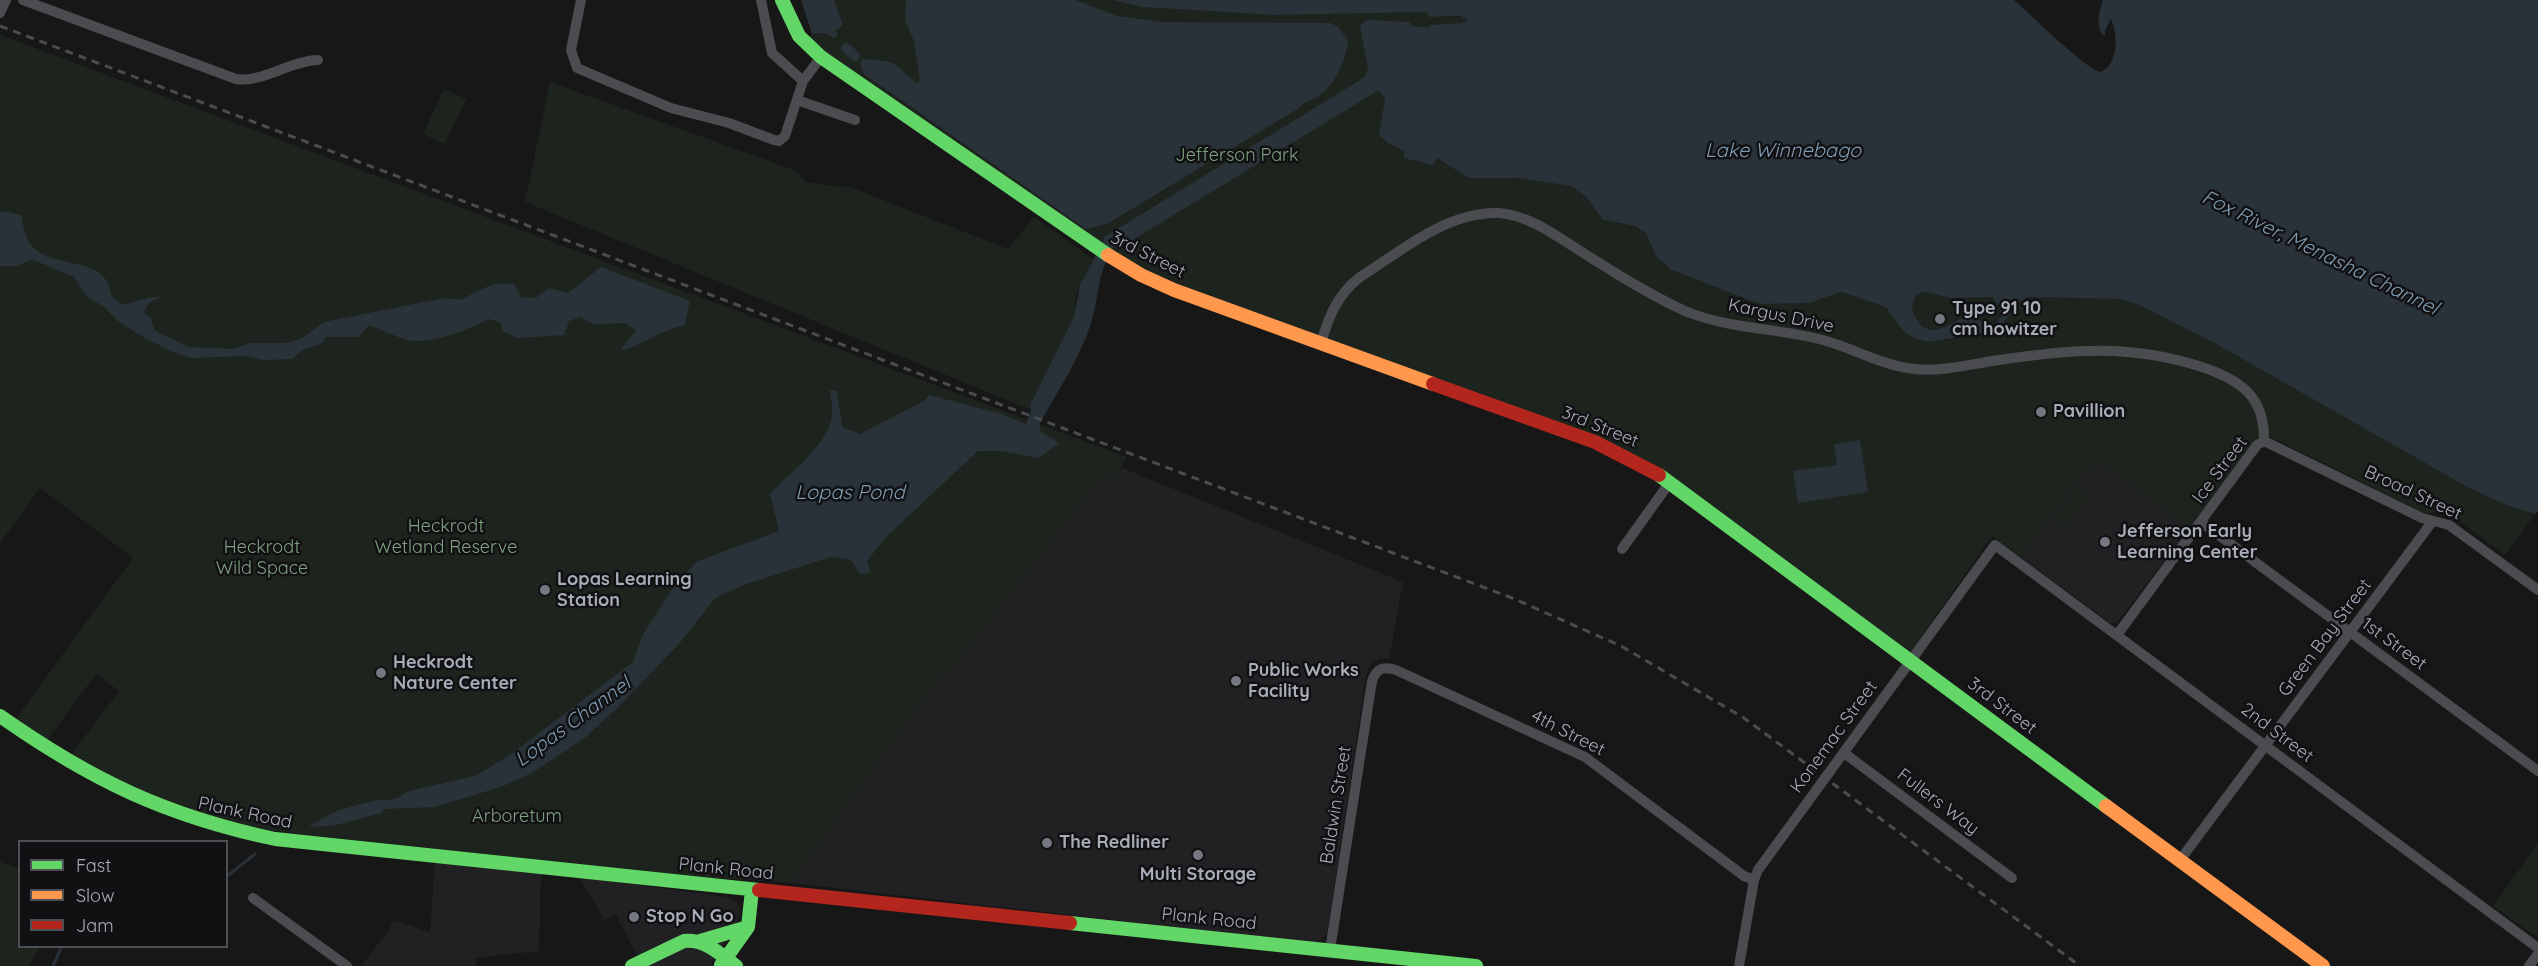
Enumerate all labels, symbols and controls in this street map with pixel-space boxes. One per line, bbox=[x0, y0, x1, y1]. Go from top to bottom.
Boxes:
water label: Lake Winnebago bbox=[1705, 139, 1861, 163]
park label: Jefferson Park bbox=[1175, 145, 1299, 167]
water label: Fox River, Menasha Channel bbox=[2198, 185, 2442, 321]
street label: 3rd Street bbox=[1107, 227, 1189, 283]
street label: Kargus Drive bbox=[1726, 294, 1836, 338]
place label: Type 91 10 cm howitzer bbox=[1952, 298, 2057, 340]
marker: Type 91 10 cm howitzer bbox=[1933, 312, 1947, 326]
place label: Pavillion bbox=[2053, 401, 2125, 423]
street label: 3rd Street bbox=[1558, 402, 1642, 452]
marker: Pavillion bbox=[2034, 405, 2048, 419]
street label: Ice Street bbox=[2188, 432, 2252, 508]
street label: Broad Street bbox=[2361, 461, 2465, 525]
water label: Lopas Pond bbox=[795, 481, 905, 505]
park label: Heckrodt Wetland Reserve bbox=[375, 516, 517, 558]
place label: Jefferson Early Learning Center bbox=[2117, 521, 2257, 564]
marker: Jefferson Early Learning Center bbox=[2098, 535, 2112, 549]
park label: Heckrodt Wild Space bbox=[216, 537, 308, 580]
place label: Lopas Learning Station bbox=[557, 569, 692, 612]
street label: Green Bay Street bbox=[2274, 575, 2376, 701]
marker: Lopas Learning Station bbox=[538, 583, 552, 597]
street label: 1st Street bbox=[2357, 613, 2431, 675]
place label: Heckrodt Nature Center bbox=[393, 652, 517, 694]
place label: Public Works Facility bbox=[1248, 660, 1359, 702]
marker: Heckrodt Nature Center bbox=[374, 666, 388, 680]
water label: Lopas Channel bbox=[510, 672, 636, 772]
street label: 3rd Street bbox=[1963, 673, 2041, 739]
marker: Public Works Facility bbox=[1229, 674, 1243, 688]
street label: Konemac Street bbox=[1786, 676, 1882, 798]
street label: 2nd Street bbox=[2236, 699, 2318, 767]
street label: 4th Street bbox=[1527, 705, 1609, 761]
street label: Baldwin Street bbox=[1316, 744, 1356, 866]
street label: Fullers Way bbox=[1893, 764, 1983, 840]
street label: Plank Road bbox=[196, 793, 294, 833]
park label: Arboretum bbox=[472, 806, 562, 828]
place label: The Redliner bbox=[1059, 832, 1169, 854]
marker: The Redliner bbox=[1040, 836, 1054, 850]
legend bbox=[18, 840, 228, 948]
marker: Multi Storage bbox=[1191, 848, 1205, 862]
street label: Plank Road bbox=[677, 853, 775, 885]
text: Fast bbox=[76, 854, 111, 877]
place label: Multi Storage bbox=[1140, 864, 1256, 886]
text: Slow bbox=[76, 884, 114, 907]
street label: Plank Road bbox=[1160, 903, 1258, 935]
place label: Stop N Go bbox=[646, 906, 734, 928]
marker: Stop N Go bbox=[627, 910, 641, 924]
text: Jam bbox=[76, 914, 114, 937]

